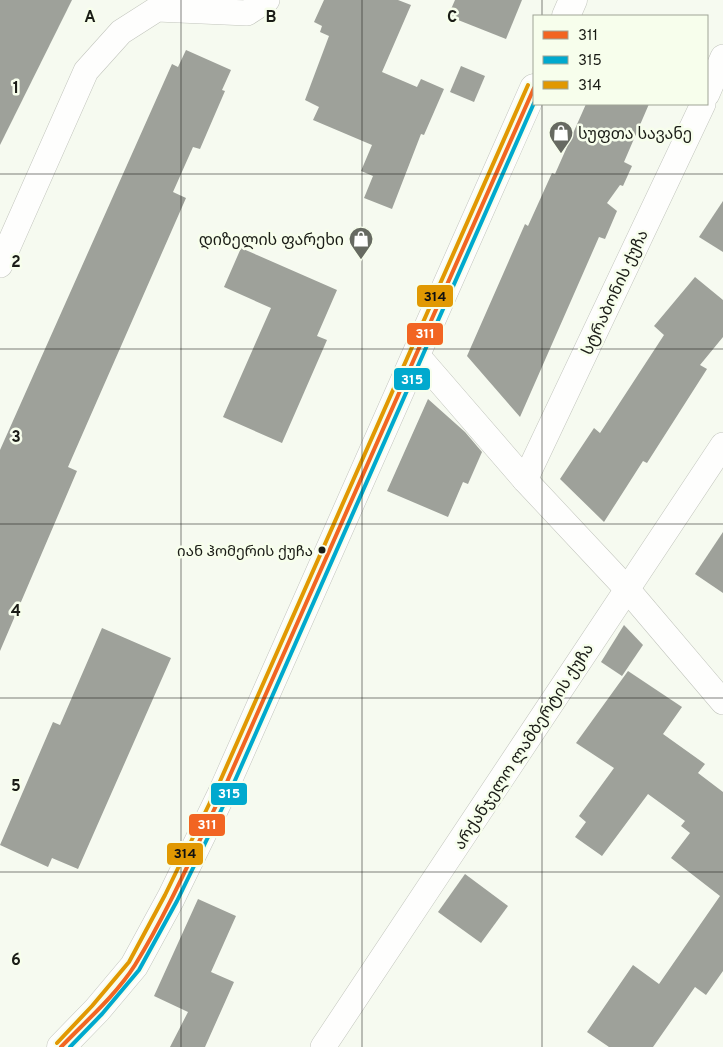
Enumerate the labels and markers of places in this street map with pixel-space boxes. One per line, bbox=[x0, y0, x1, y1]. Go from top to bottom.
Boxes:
shop icon: სუფთა სავანე bbox=[548, 120, 574, 154]
place label: სუფთა სავანე bbox=[578, 125, 692, 145]
shop icon: დიზელის ფარეხი bbox=[348, 226, 374, 260]
place label: დიზელის ფარეხი bbox=[199, 231, 344, 251]
place label: იან ჰომერის ქუჩა bbox=[177, 543, 313, 562]
marker: იან ჰომერის ქუჩა bbox=[317, 545, 327, 555]

